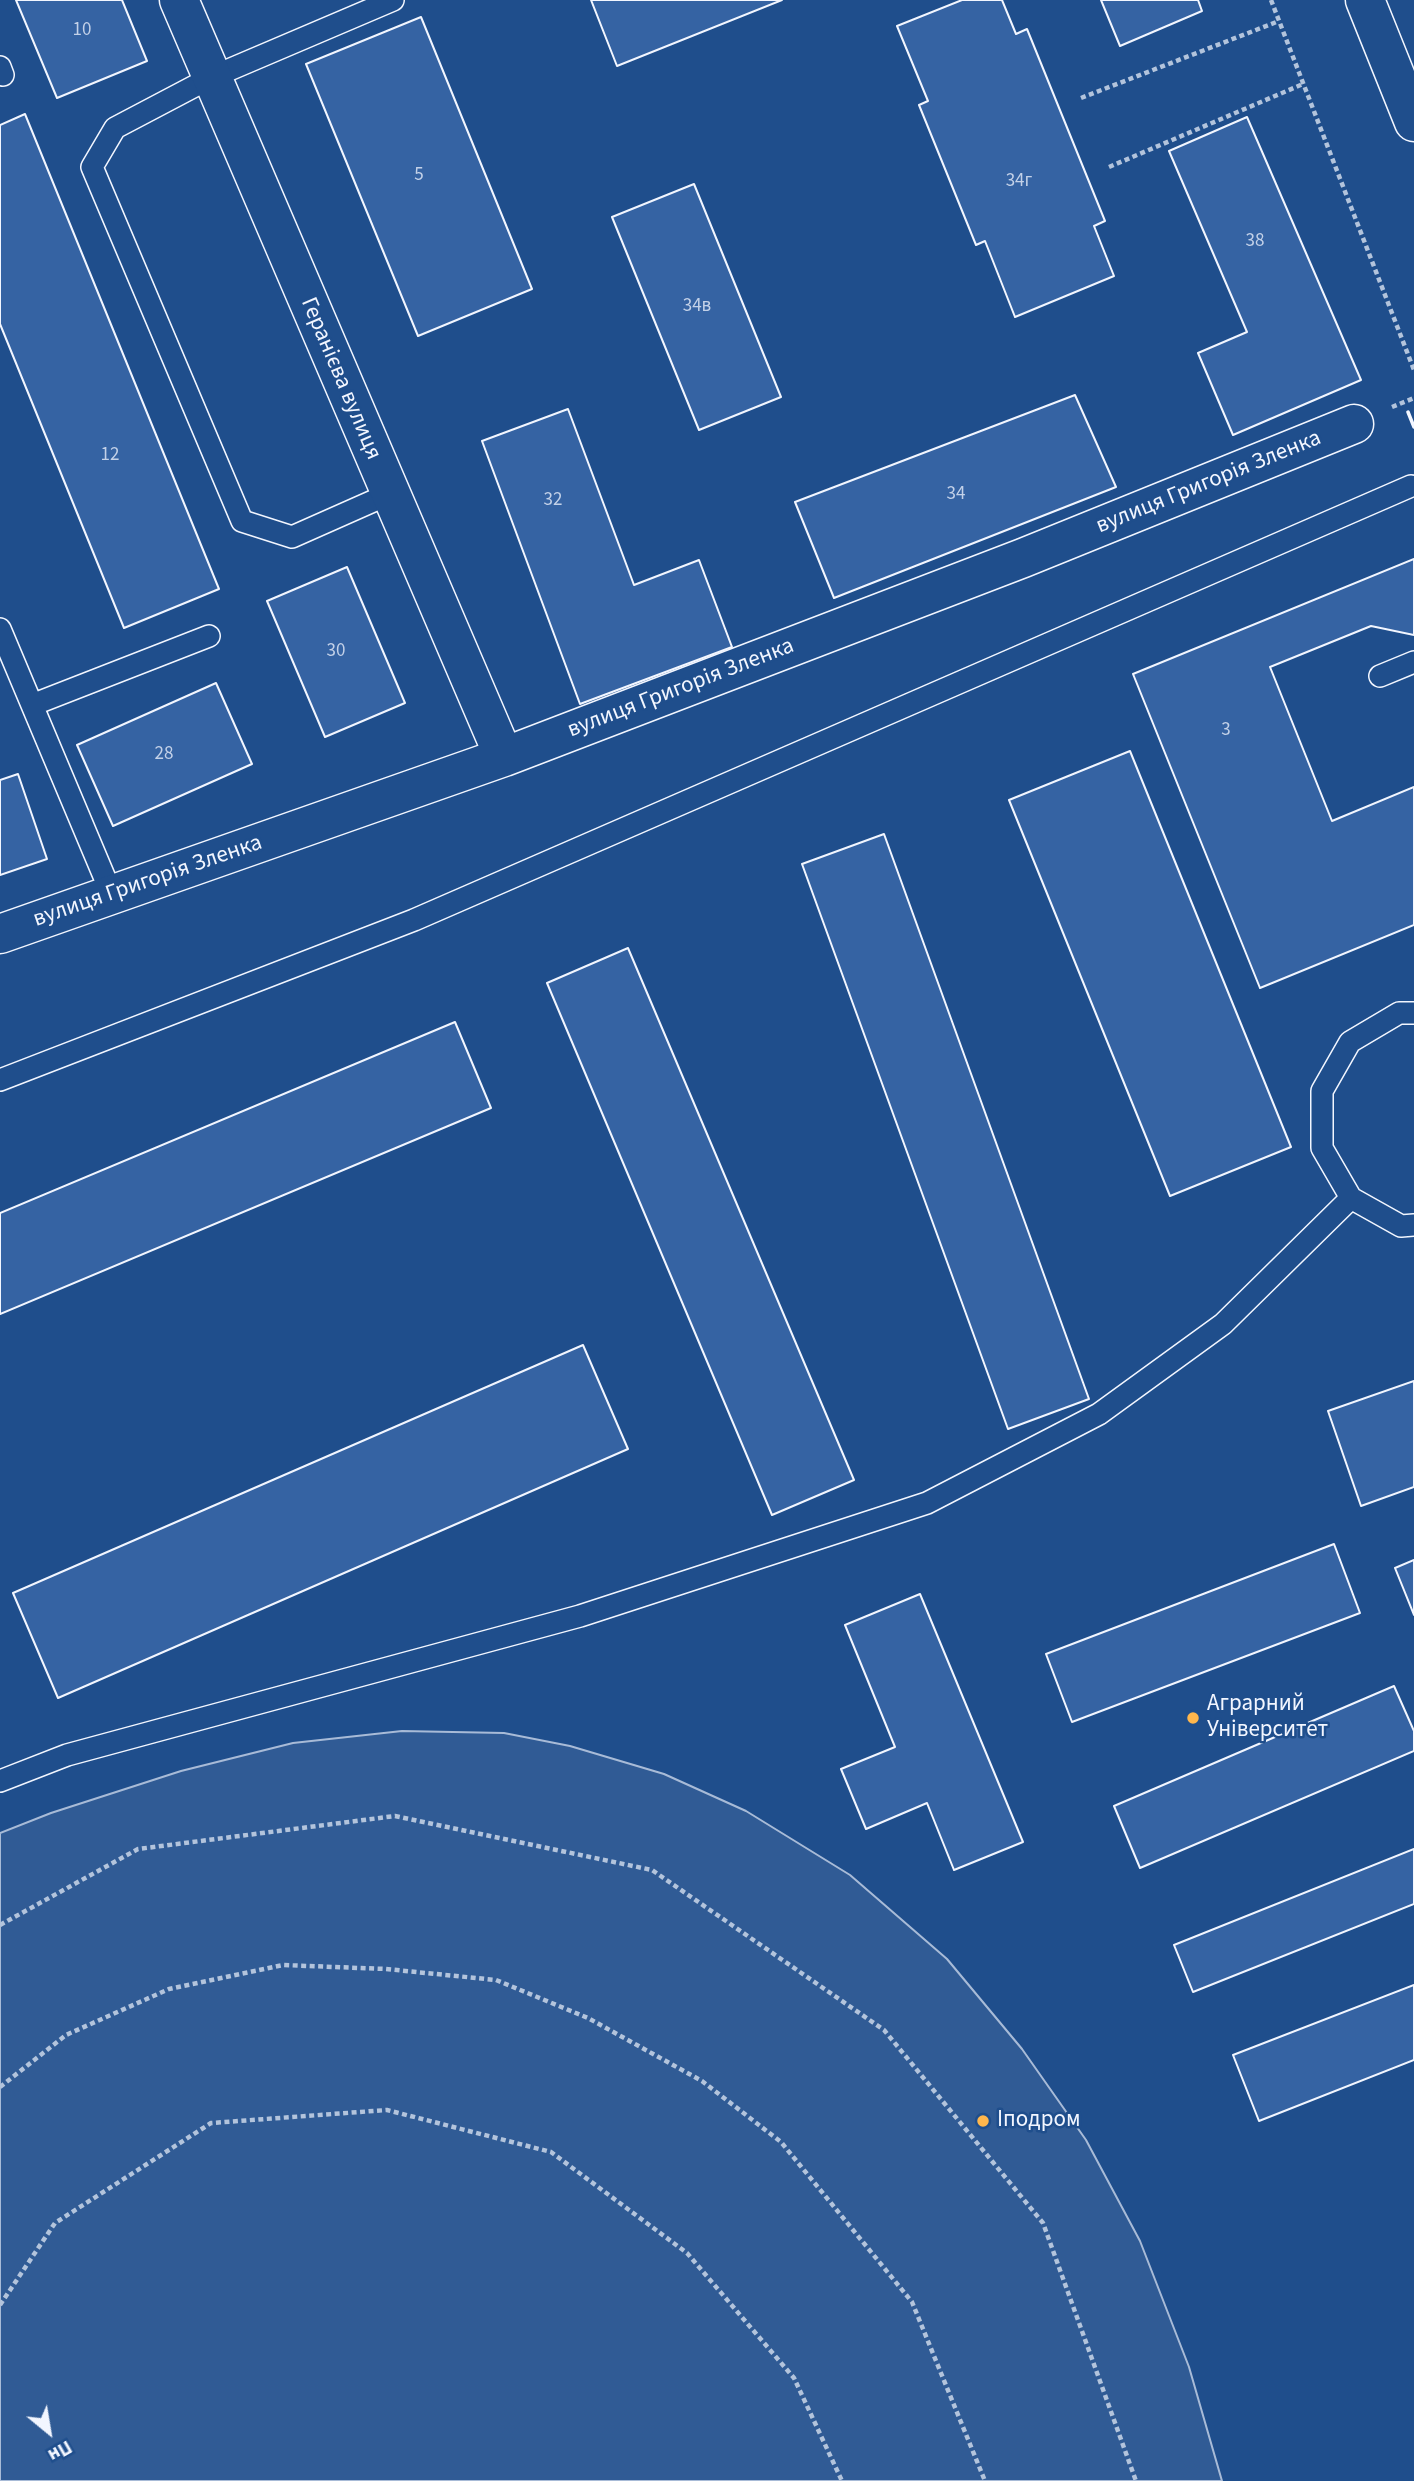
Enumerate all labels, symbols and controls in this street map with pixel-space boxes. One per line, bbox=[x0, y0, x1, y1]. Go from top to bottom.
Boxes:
house number: 10 bbox=[73, 20, 91, 42]
house number: 5 bbox=[414, 165, 424, 187]
house number: 34г bbox=[1006, 171, 1032, 193]
house number: 38 bbox=[1246, 231, 1264, 253]
street label: Геранієва вулиця bbox=[293, 294, 387, 464]
house number: 34в bbox=[683, 296, 711, 318]
street label: вулиця Григорія Зленка bbox=[1092, 425, 1326, 541]
house number: 12 bbox=[101, 445, 119, 467]
house number: 34 bbox=[947, 484, 965, 506]
house number: 32 bbox=[544, 490, 562, 512]
street label: вулиця Григорія Зленка bbox=[564, 633, 798, 745]
house number: 30 bbox=[327, 641, 345, 663]
house number: 3 bbox=[1221, 720, 1231, 742]
house number: 28 bbox=[155, 744, 173, 766]
street label: вулиця Григорія Зленка bbox=[30, 830, 266, 934]
place label: Аграрний Університет bbox=[1207, 1691, 1328, 1745]
marker: Аграрний Університет bbox=[1185, 1710, 1201, 1726]
place label: Іподром bbox=[997, 2107, 1081, 2135]
marker: Іподром bbox=[975, 2113, 991, 2129]
north arrow bbox=[14, 2397, 84, 2467]
text: Пн bbox=[43, 2433, 77, 2468]

